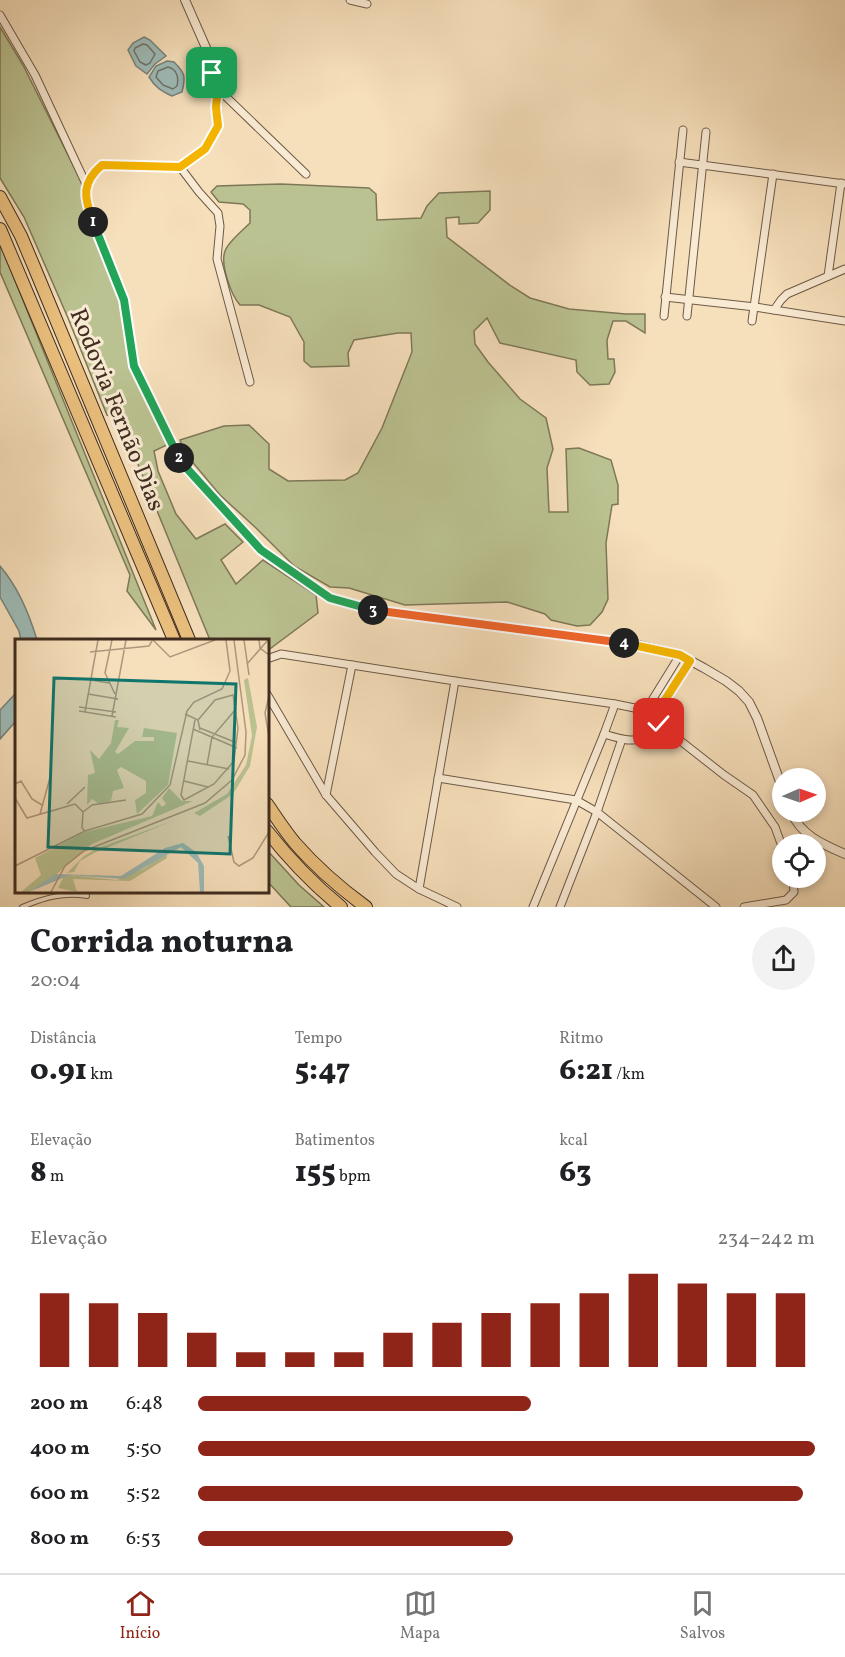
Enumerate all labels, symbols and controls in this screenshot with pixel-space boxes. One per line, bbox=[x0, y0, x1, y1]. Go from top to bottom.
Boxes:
pin bbox=[186, 47, 237, 98]
icon: arrive bbox=[195, 56, 228, 89]
pin: 1 bbox=[78, 207, 108, 237]
text: 1 bbox=[90, 211, 96, 233]
street label: Rodovia Fernão Dias bbox=[60, 304, 172, 516]
pin: 2 bbox=[164, 443, 194, 473]
text: 2 bbox=[175, 447, 183, 469]
pin: 3 bbox=[358, 595, 388, 625]
text: 3 bbox=[369, 599, 377, 621]
pin: 4 bbox=[609, 628, 639, 658]
text: 4 bbox=[619, 632, 629, 654]
inset map bbox=[15, 639, 268, 892]
pin bbox=[633, 698, 684, 749]
icon: check bbox=[642, 707, 675, 740]
north arrow bbox=[772, 768, 826, 822]
map controls bbox=[772, 768, 826, 888]
button: locate bbox=[772, 834, 826, 888]
text: Corrida noturna bbox=[30, 921, 294, 967]
button: share bbox=[752, 927, 815, 990]
text: 20:04 bbox=[30, 967, 81, 995]
text: Distância bbox=[30, 1028, 96, 1050]
text: Tempo bbox=[295, 1028, 342, 1050]
text: Ritmo bbox=[559, 1028, 603, 1050]
text: 0.91 bbox=[30, 1050, 87, 1092]
text: 5:47 bbox=[295, 1050, 350, 1092]
text: 6:21 bbox=[559, 1050, 613, 1092]
text: km bbox=[87, 1064, 113, 1086]
text: /km bbox=[613, 1064, 645, 1086]
text: Elevação bbox=[30, 1130, 92, 1152]
text: Batimentos bbox=[295, 1130, 375, 1152]
text: kcal bbox=[559, 1130, 588, 1152]
text: 8 bbox=[30, 1152, 47, 1194]
text: 155 bbox=[295, 1152, 336, 1194]
text: 63 bbox=[559, 1152, 592, 1194]
text: m bbox=[47, 1166, 64, 1188]
text: bpm bbox=[336, 1166, 371, 1188]
text: Elevação bbox=[30, 1225, 107, 1253]
text: 234–242 m bbox=[718, 1225, 815, 1253]
text: 200 m bbox=[30, 1390, 88, 1418]
text: 6:48 bbox=[126, 1390, 163, 1418]
text: 400 m bbox=[30, 1435, 90, 1463]
text: 5:50 bbox=[126, 1435, 162, 1463]
text: 600 m bbox=[30, 1480, 89, 1508]
text: 5:52 bbox=[126, 1480, 161, 1508]
text: 800 m bbox=[30, 1525, 89, 1553]
text: 6:53 bbox=[126, 1525, 161, 1553]
tab: Início bbox=[120, 1587, 160, 1645]
tab: Mapa bbox=[400, 1587, 440, 1645]
tab: Salvos bbox=[680, 1587, 725, 1645]

